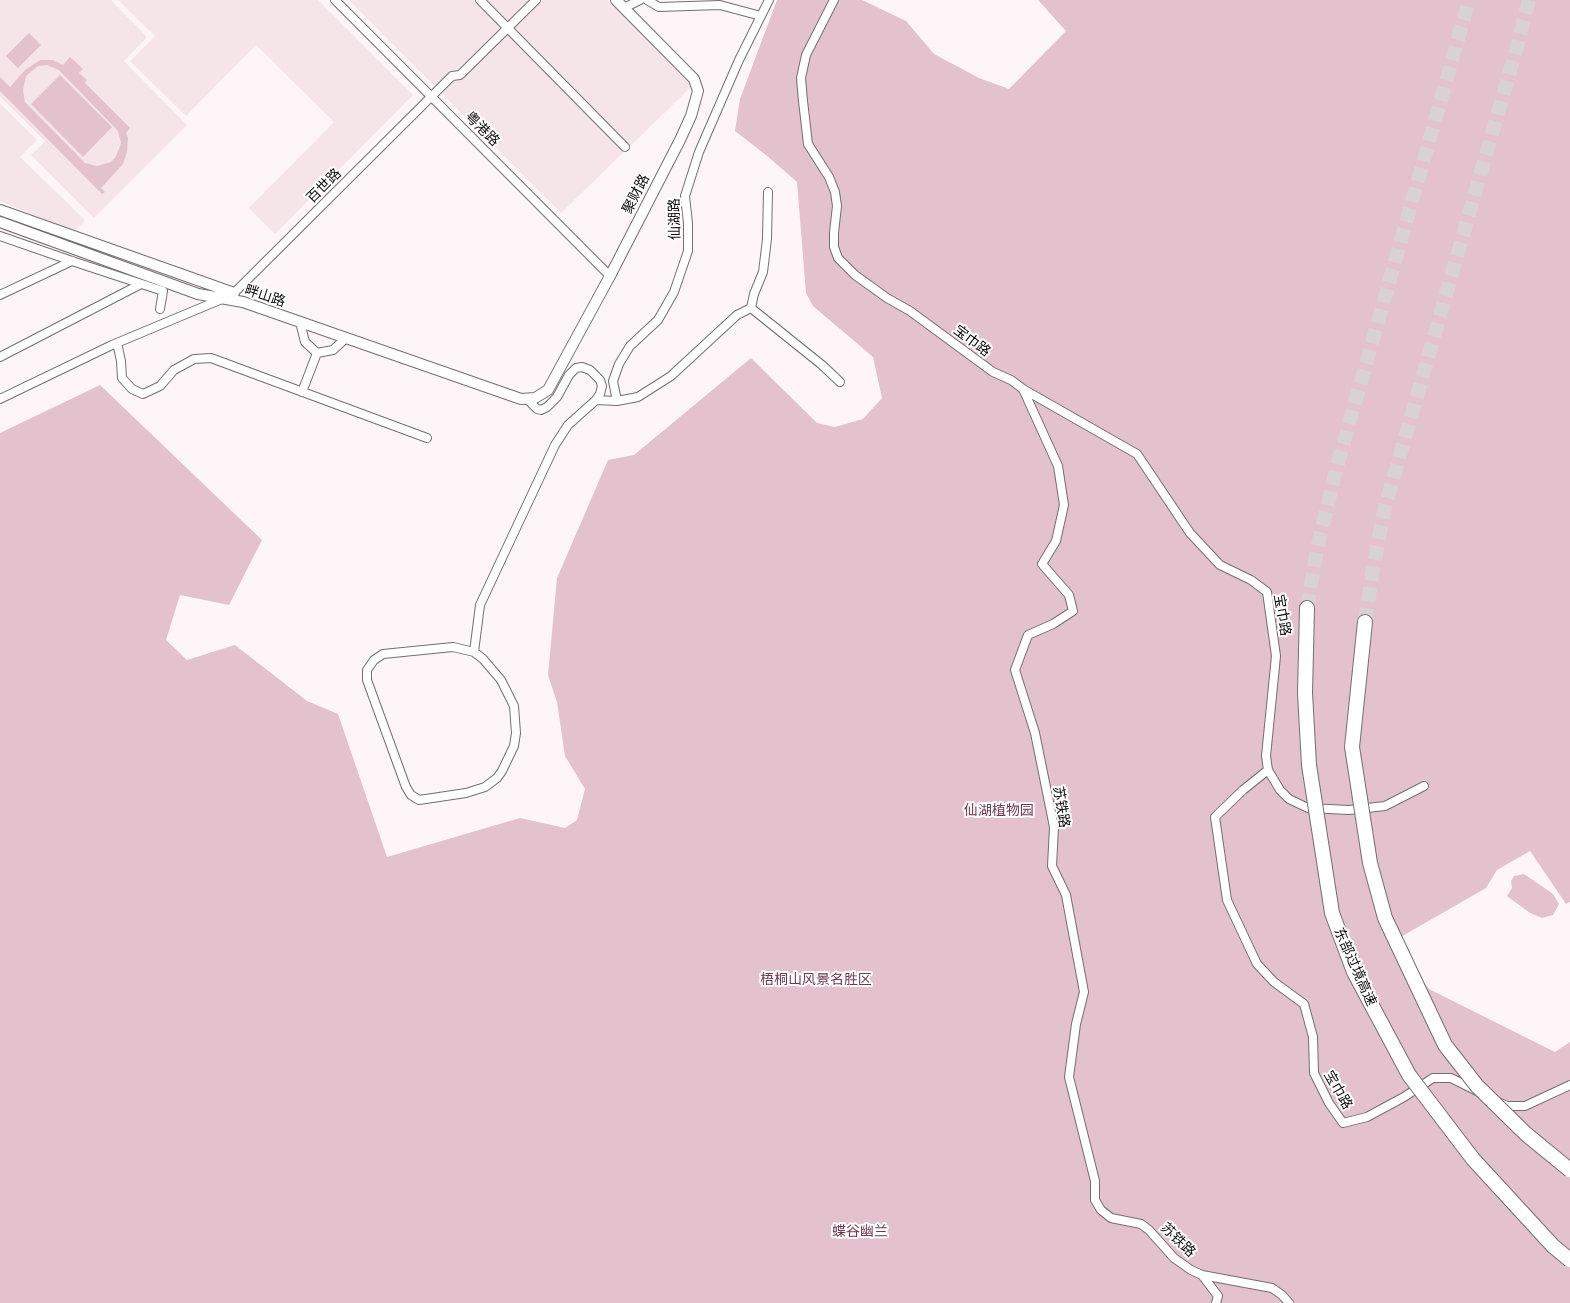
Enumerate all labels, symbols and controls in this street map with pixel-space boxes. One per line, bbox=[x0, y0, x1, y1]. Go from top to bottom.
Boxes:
street label: 粤港路 bbox=[461, 108, 503, 150]
street label: 百世路 bbox=[303, 165, 345, 207]
street label: 聚财路 bbox=[619, 171, 653, 217]
street label: 仙湖路 bbox=[666, 198, 684, 240]
street label: 畔山路 bbox=[242, 282, 288, 310]
street label: 宝巾路 bbox=[950, 322, 994, 360]
street label: 宝巾路 bbox=[1270, 593, 1294, 637]
street label: 苏铁路 bbox=[1049, 785, 1073, 829]
park label: 仙湖植物园 bbox=[964, 803, 1034, 819]
street label: 东部过境高速 bbox=[1330, 925, 1380, 1009]
park label: 梧桐山风景名胜区 bbox=[760, 972, 872, 988]
street label: 宝巾路 bbox=[1320, 1068, 1356, 1112]
street label: 苏铁路 bbox=[1157, 1219, 1199, 1261]
park label: 蝶谷幽兰 bbox=[832, 1224, 888, 1240]

